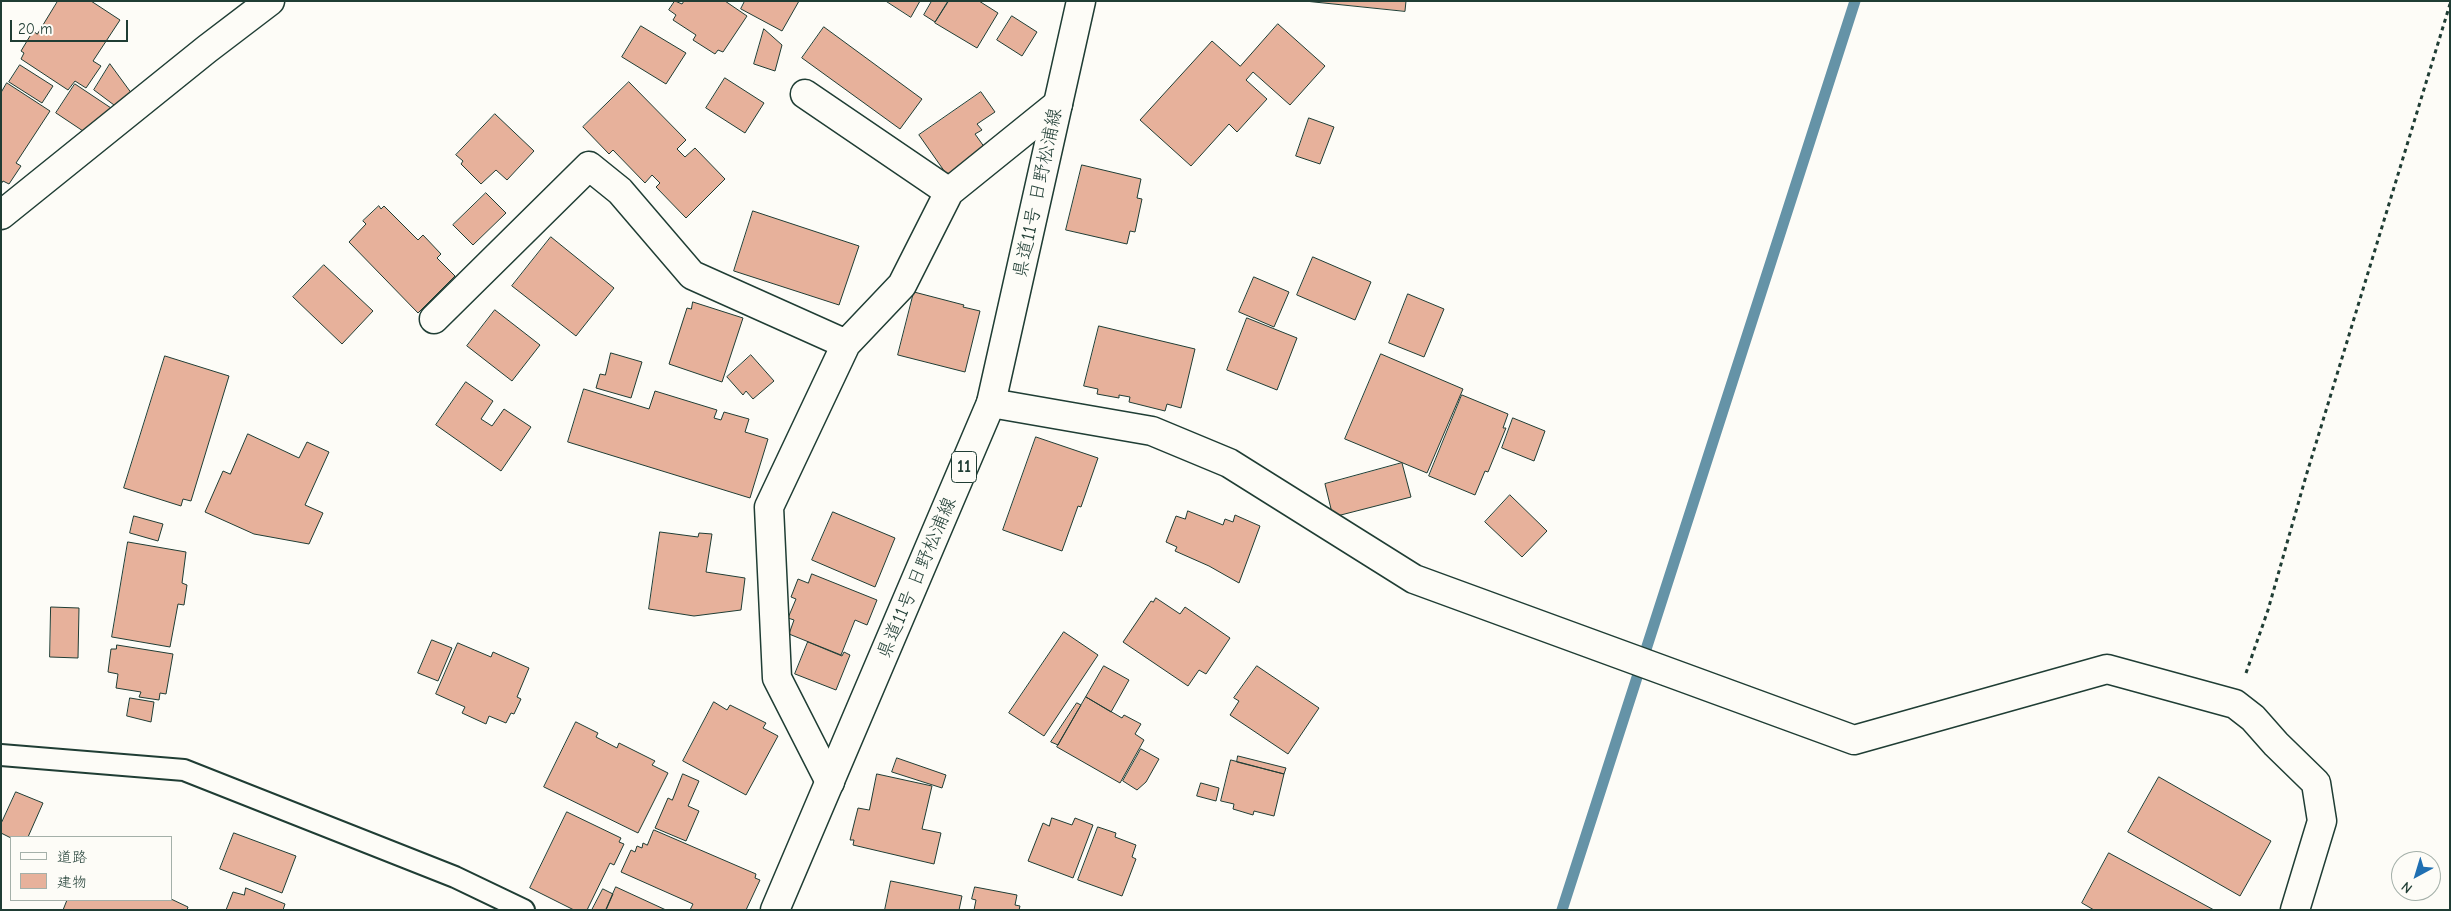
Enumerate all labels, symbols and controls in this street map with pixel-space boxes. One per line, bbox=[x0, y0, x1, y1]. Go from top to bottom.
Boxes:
scale bar bbox=[12, 10, 130, 42]
text: 20 m bbox=[18, 20, 52, 38]
street label: 県道11号 日野松浦線 bbox=[1009, 106, 1067, 280]
road number: 11 bbox=[952, 452, 976, 482]
street label: 県道11号 日野松浦線 bbox=[873, 494, 961, 662]
legend bbox=[10, 836, 172, 901]
text: 道路 bbox=[57, 848, 87, 866]
north arrow bbox=[2391, 851, 2441, 901]
text: 建物 bbox=[57, 873, 87, 891]
text: N bbox=[2398, 878, 2416, 897]

